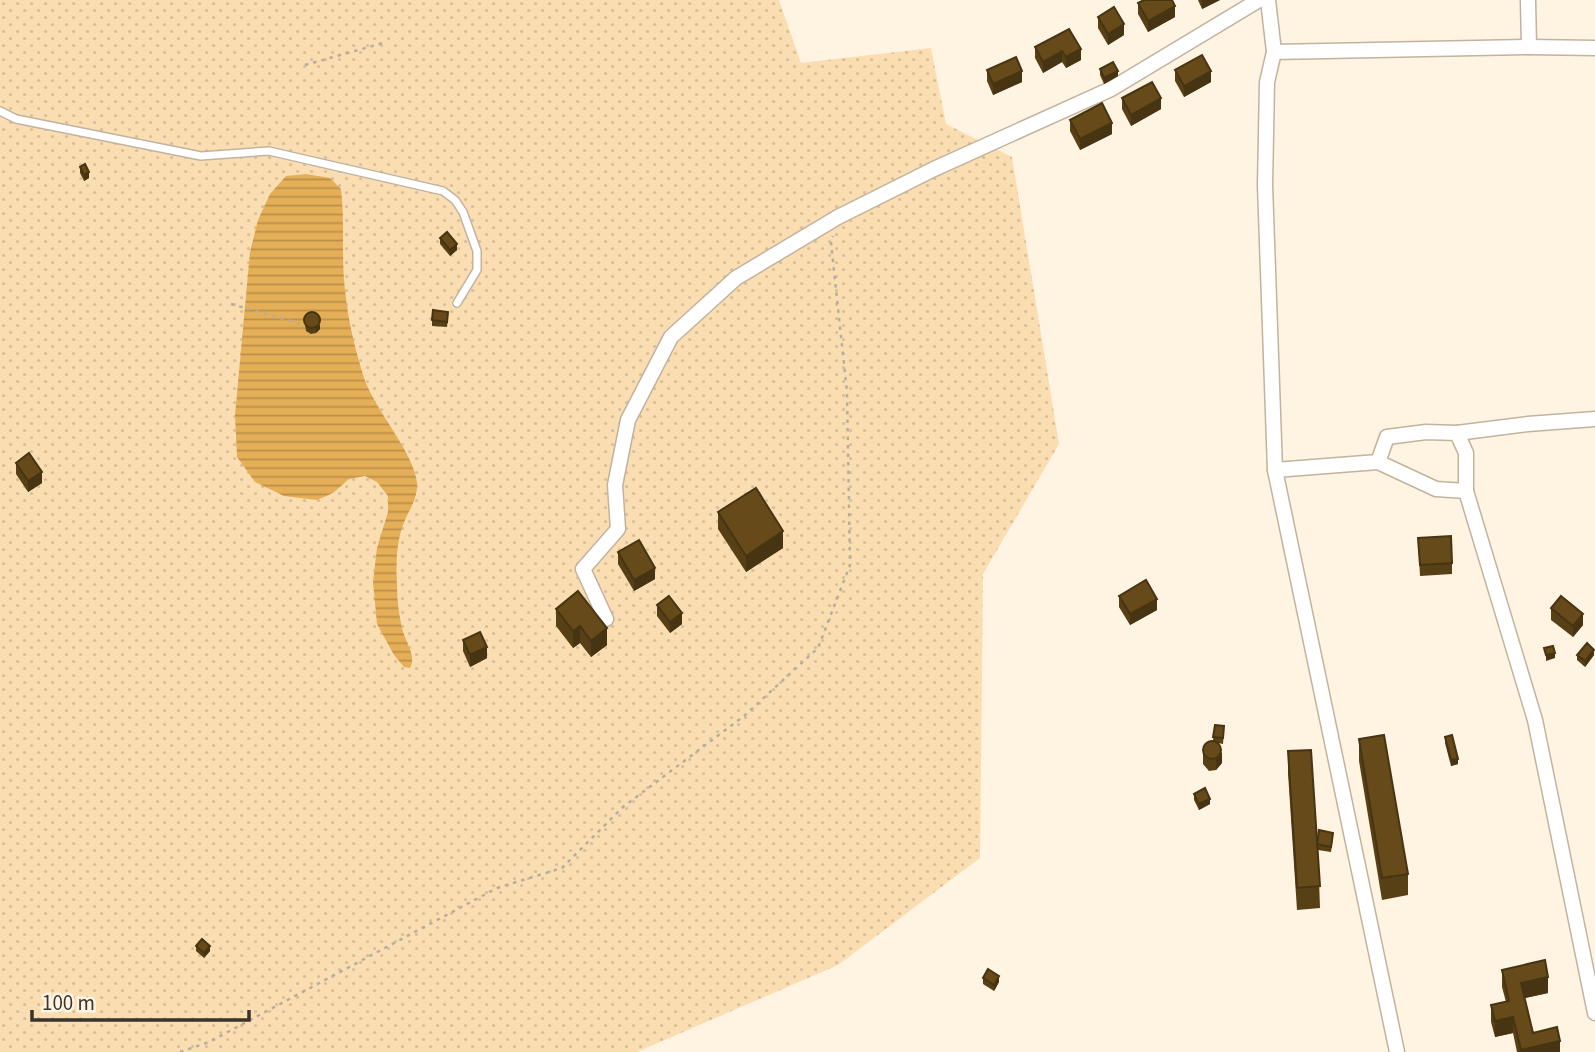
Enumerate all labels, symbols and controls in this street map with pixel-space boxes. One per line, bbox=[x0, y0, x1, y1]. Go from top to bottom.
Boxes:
scale bar bbox=[32, 978, 248, 1022]
text: 100 m bbox=[42, 988, 95, 1018]

